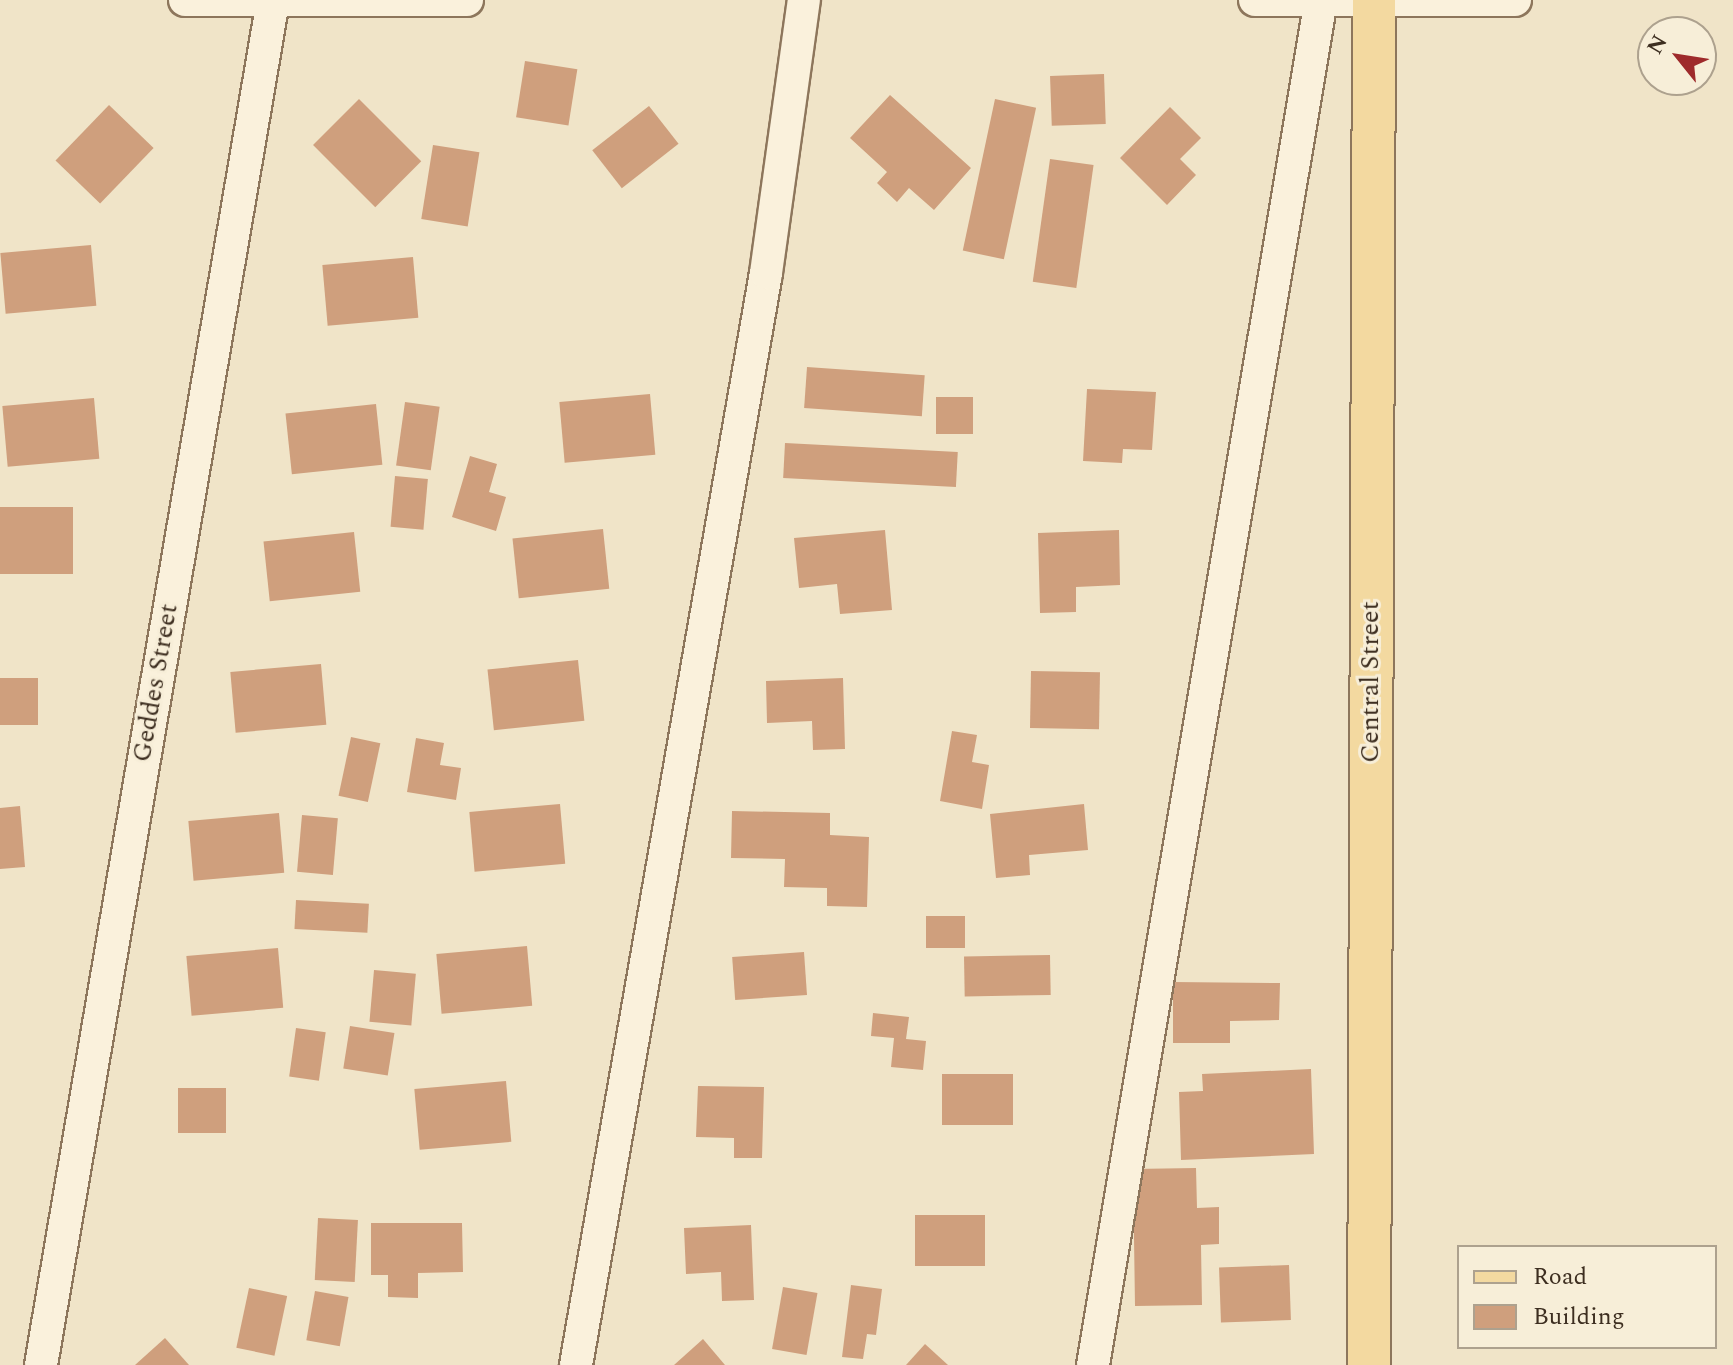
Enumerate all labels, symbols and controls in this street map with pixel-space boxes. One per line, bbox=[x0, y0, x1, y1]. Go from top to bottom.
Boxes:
north arrow bbox=[1637, 16, 1717, 96]
text: N bbox=[1639, 29, 1676, 61]
street label: Geddes Street bbox=[127, 601, 185, 765]
street label: Central Street bbox=[1355, 601, 1387, 763]
legend bbox=[1457, 1245, 1717, 1349]
text: Road bbox=[1533, 1259, 1587, 1295]
text: Building bbox=[1533, 1299, 1625, 1335]

